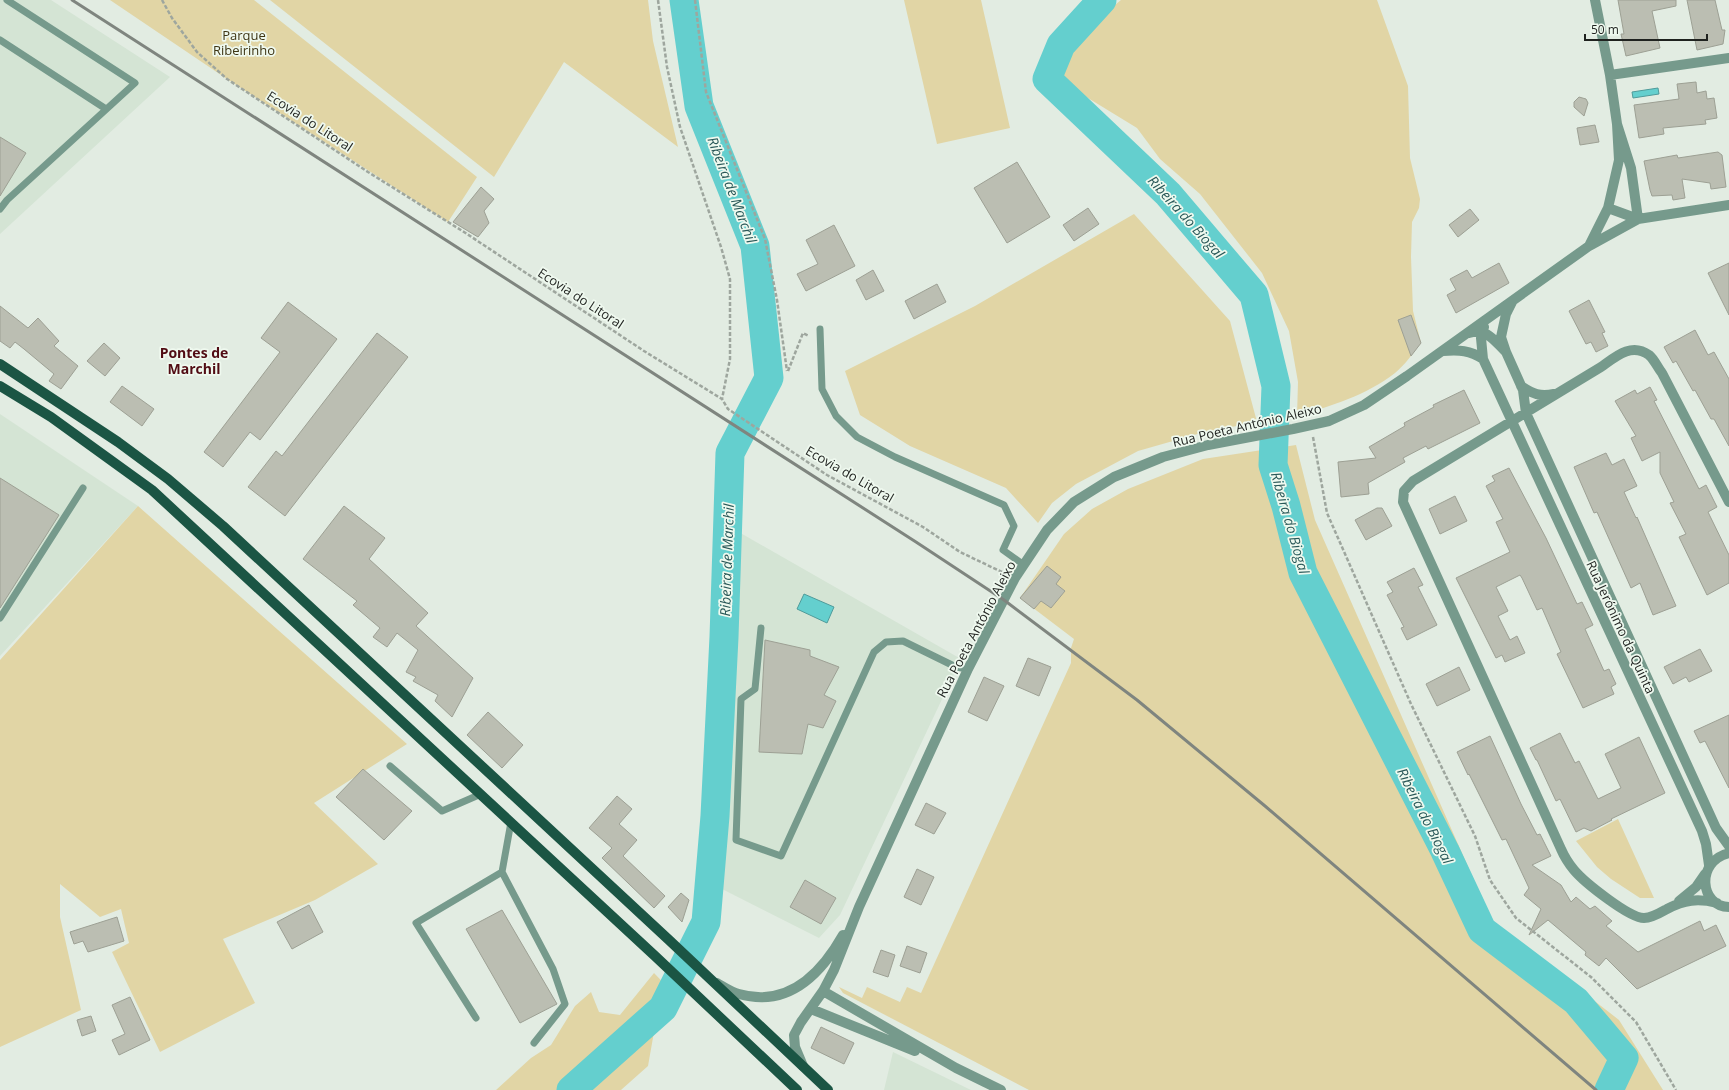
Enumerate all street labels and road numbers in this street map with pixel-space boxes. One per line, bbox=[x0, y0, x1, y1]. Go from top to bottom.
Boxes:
street label: Ecovia do Litoral bbox=[264, 86, 356, 156]
street label: Ecovia do Litoral bbox=[535, 263, 627, 333]
street label: Rua Poeta António Aleixo bbox=[1171, 399, 1324, 451]
street label: Ecovia do Litoral bbox=[803, 441, 897, 507]
street label: Rua Poeta António Aleixo bbox=[932, 557, 1020, 701]
street label: Rua Jerónimo da Quinta bbox=[1582, 558, 1660, 696]

